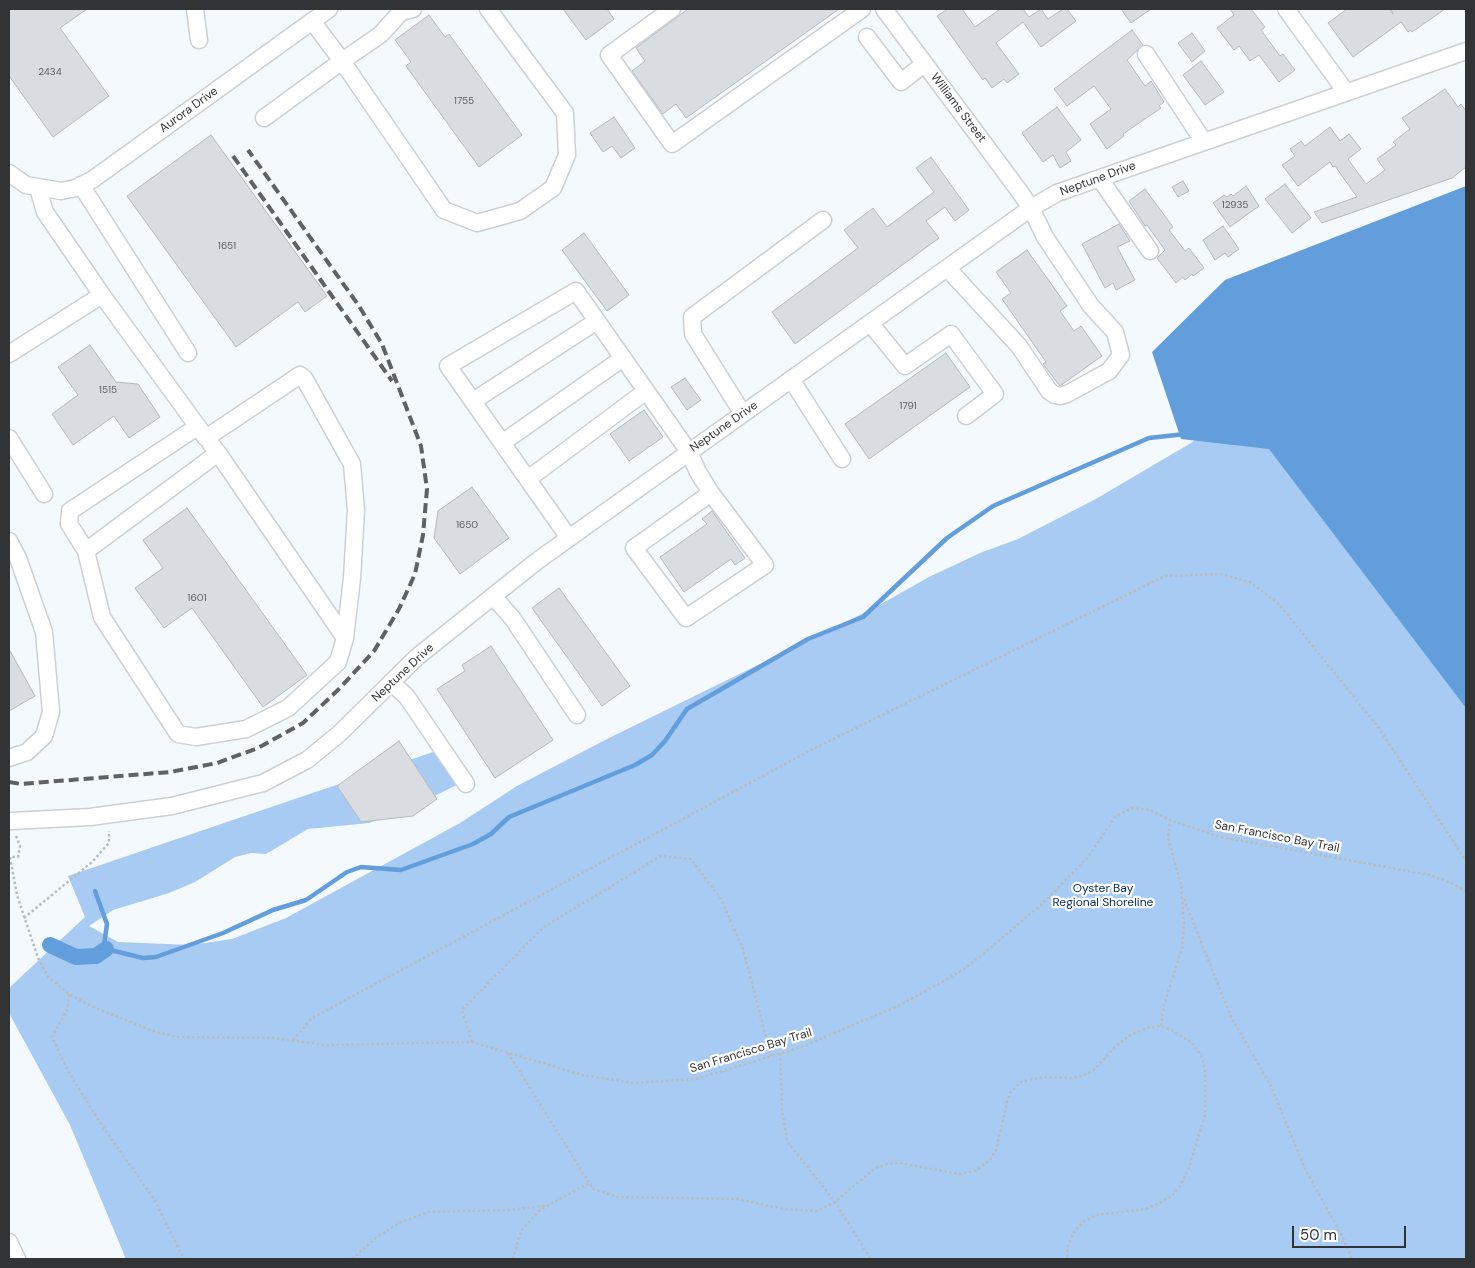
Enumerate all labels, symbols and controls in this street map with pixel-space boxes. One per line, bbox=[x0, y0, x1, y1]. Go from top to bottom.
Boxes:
house number: 2434 bbox=[38, 66, 62, 78]
street label: Williams Street bbox=[927, 70, 989, 146]
street label: Aurora Drive bbox=[157, 84, 221, 136]
house number: 1755 bbox=[454, 95, 474, 107]
street label: Neptune Drive bbox=[1058, 159, 1138, 199]
house number: 12935 bbox=[1222, 199, 1248, 211]
house number: 1651 bbox=[218, 240, 236, 252]
house number: 1515 bbox=[99, 384, 117, 396]
street label: Neptune Drive bbox=[687, 398, 761, 456]
house number: 1791 bbox=[899, 400, 917, 412]
house number: 1650 bbox=[456, 519, 478, 531]
house number: 1601 bbox=[187, 592, 207, 604]
street label: Neptune Drive bbox=[369, 641, 437, 705]
street label: San Francisco Bay Trail bbox=[1213, 818, 1341, 856]
park label: Oyster Bay Regional Shoreline bbox=[1053, 882, 1153, 910]
street label: San Francisco Bay Trail bbox=[688, 1026, 814, 1076]
scale bar bbox=[1295, 1216, 1409, 1248]
text: 50 m bbox=[1300, 1225, 1337, 1245]

